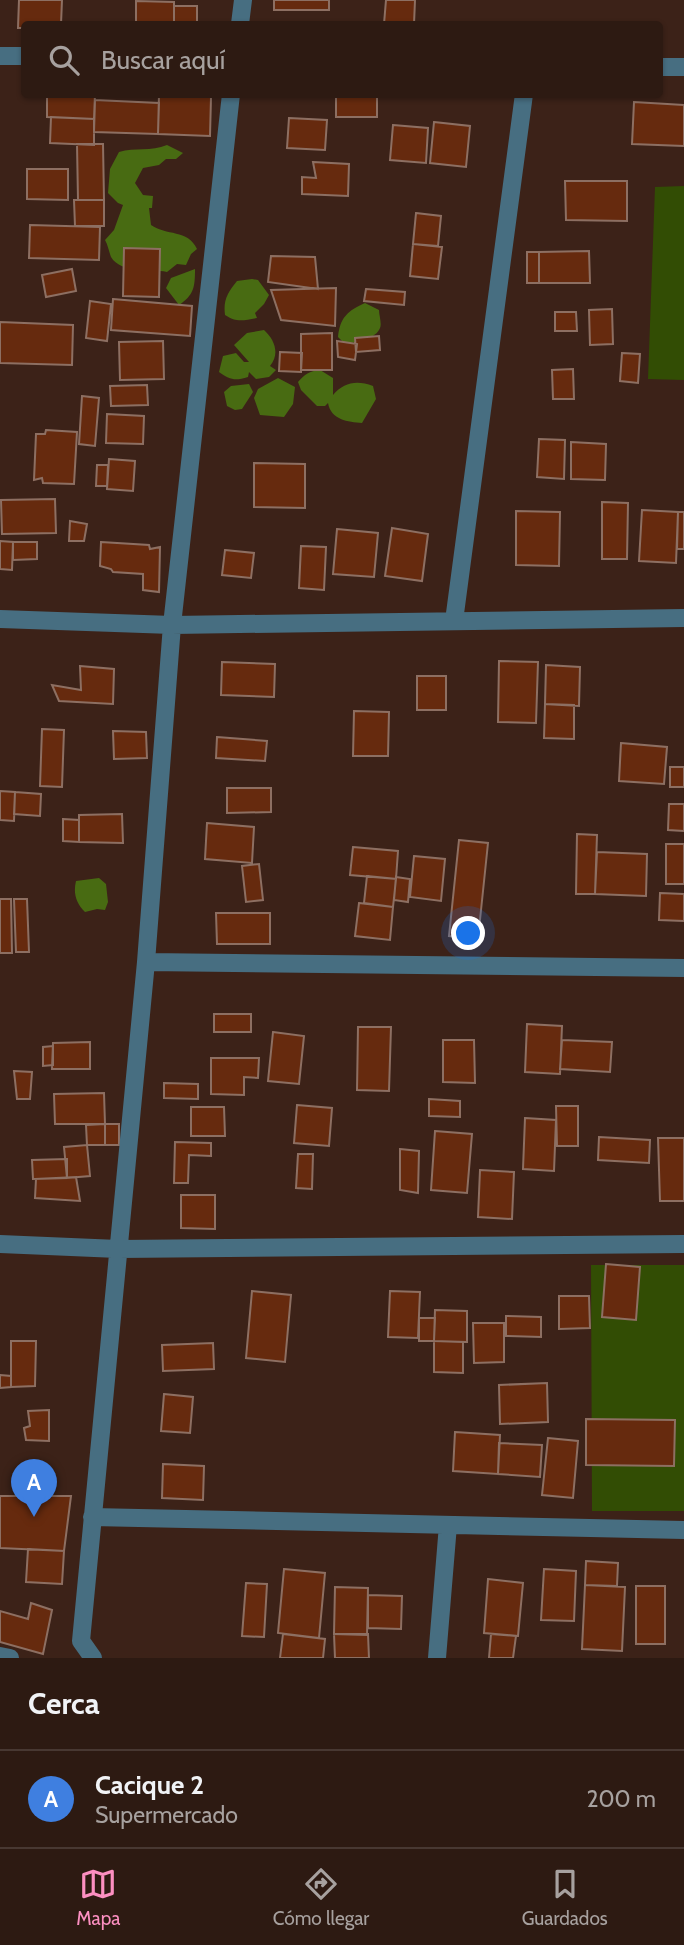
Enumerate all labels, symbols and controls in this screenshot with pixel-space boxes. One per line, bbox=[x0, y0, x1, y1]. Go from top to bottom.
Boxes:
search box bbox=[21, 21, 663, 98]
icon: search bbox=[45, 41, 83, 79]
text: Buscar aquí bbox=[101, 44, 225, 76]
your location bbox=[451, 916, 485, 950]
pin: A bbox=[11, 1459, 57, 1517]
text: Cerca bbox=[28, 1685, 100, 1722]
text: Cacique 2 bbox=[95, 1769, 204, 1801]
text: A bbox=[44, 1785, 58, 1813]
text: 200 m bbox=[586, 1785, 656, 1813]
text: Supermercado bbox=[95, 1801, 238, 1829]
tab: Mapa bbox=[76, 1865, 120, 1930]
tab: Cómo llegar bbox=[273, 1865, 369, 1930]
tab: Guardados bbox=[522, 1865, 608, 1930]

